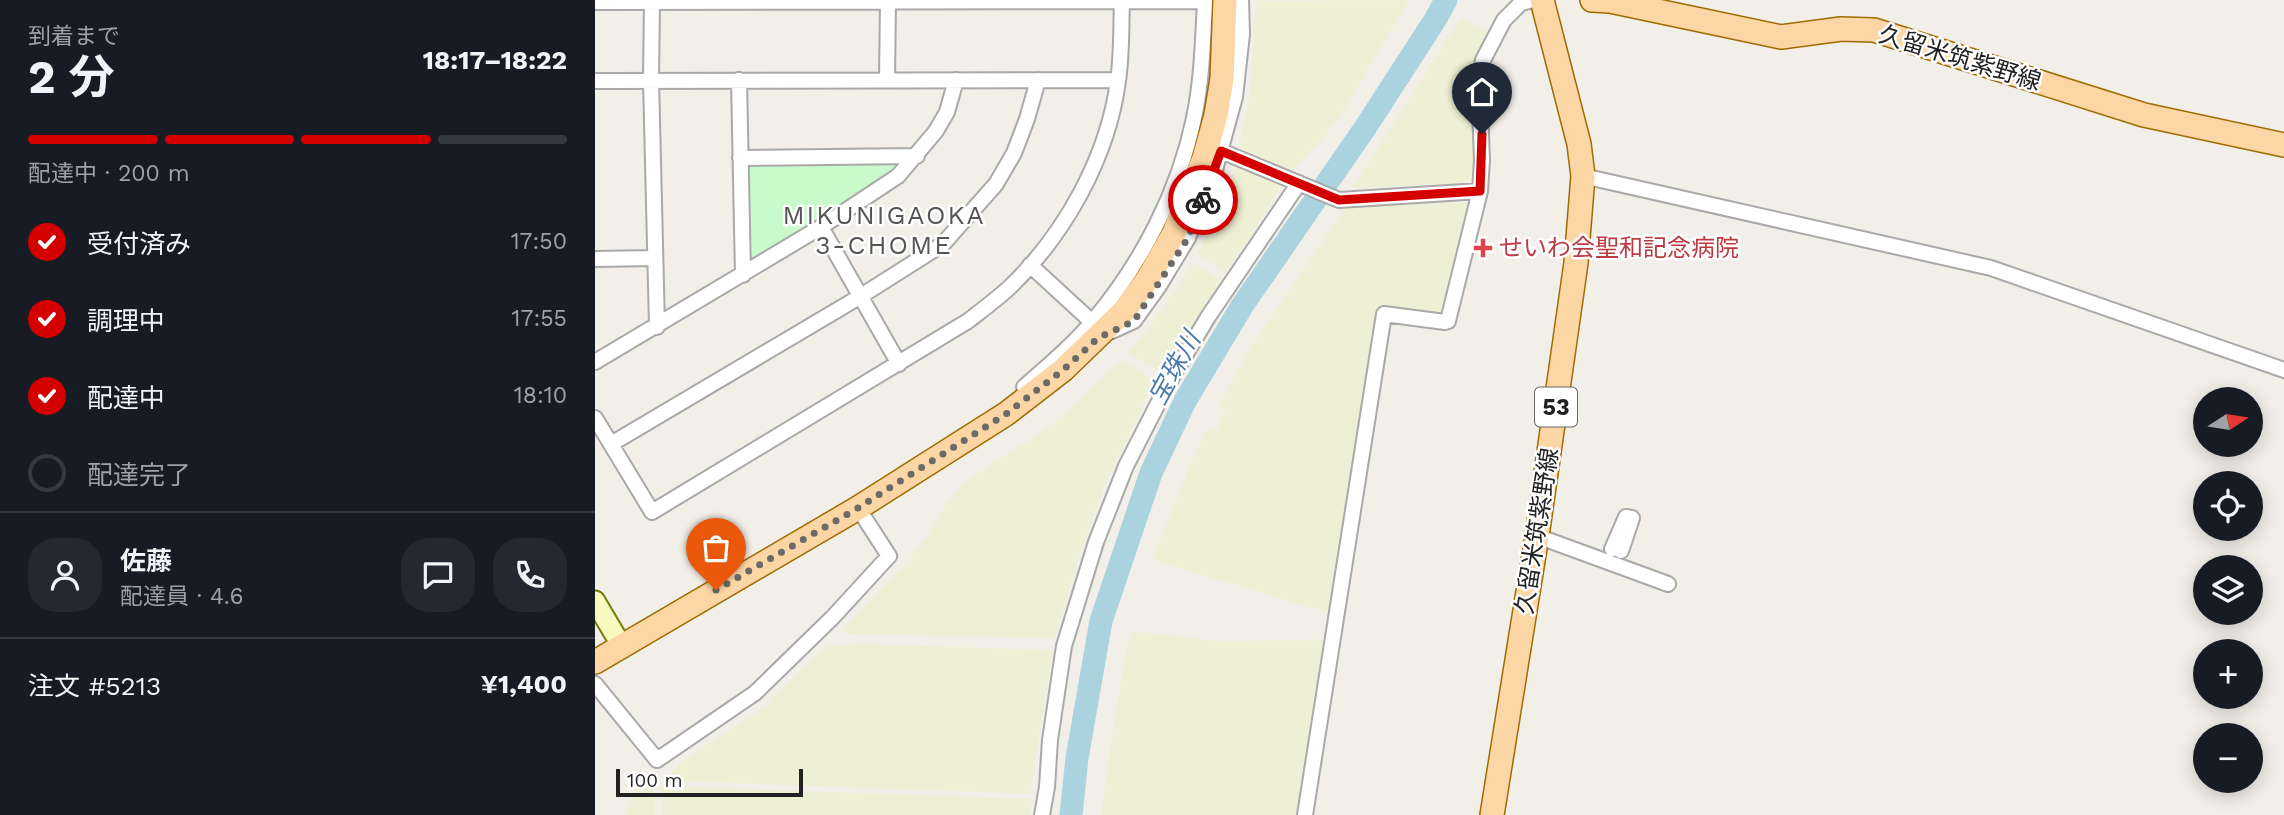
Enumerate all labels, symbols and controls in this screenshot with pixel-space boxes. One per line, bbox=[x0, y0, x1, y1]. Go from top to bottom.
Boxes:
street label: 久留米筑紫野線 bbox=[1876, 20, 2044, 96]
text: 到着まで bbox=[28, 23, 120, 50]
text: 18:17–18:22 bbox=[423, 45, 567, 75]
text: 2 分 bbox=[28, 50, 115, 104]
pin bbox=[1452, 62, 1512, 134]
icon: home bbox=[1463, 73, 1501, 111]
text: 配達中 · 200 m bbox=[28, 160, 190, 187]
courier bbox=[1168, 165, 1238, 235]
icon: bike bbox=[1184, 181, 1222, 219]
district label: MIKUNIGAOKA 3-CHOME bbox=[782, 200, 986, 260]
icon: check bbox=[28, 223, 66, 261]
text: 17:50 bbox=[511, 228, 567, 255]
text: 受付済み bbox=[87, 229, 191, 259]
place label: せいわ会聖和記念病院 bbox=[1499, 234, 1739, 262]
marker: せいわ会聖和記念病院 bbox=[1473, 238, 1493, 258]
icon: check bbox=[28, 300, 66, 338]
text: 17:55 bbox=[512, 305, 567, 332]
text: 調理中 bbox=[87, 306, 165, 336]
water label: 宝珠川 bbox=[1142, 324, 1207, 409]
icon: check bbox=[28, 377, 66, 415]
text: 18:10 bbox=[514, 382, 567, 409]
text: 配達中 bbox=[87, 383, 165, 413]
north arrow bbox=[2193, 387, 2263, 457]
map controls bbox=[2193, 387, 2263, 793]
road number: 53 bbox=[1535, 388, 1577, 426]
street label: 久留米筑紫野線 bbox=[1510, 446, 1564, 616]
text: 配達完了 bbox=[87, 460, 191, 490]
button: locate bbox=[2193, 471, 2263, 541]
pin bbox=[686, 518, 746, 590]
icon: bag bbox=[697, 529, 735, 567]
button: person bbox=[28, 538, 102, 612]
button: chat bbox=[401, 538, 475, 612]
button: phone bbox=[493, 538, 567, 612]
text: 佐藤 bbox=[120, 546, 172, 576]
button: layers bbox=[2193, 555, 2263, 625]
text: 配達員 · 4.6 bbox=[120, 583, 243, 610]
button: + bbox=[2193, 639, 2263, 709]
text: ¥1,400 bbox=[481, 669, 567, 699]
text: 注文 #5213 bbox=[28, 671, 161, 701]
button: − bbox=[2193, 723, 2263, 793]
scale bar bbox=[616, 766, 803, 798]
text: 100 m bbox=[627, 769, 683, 792]

